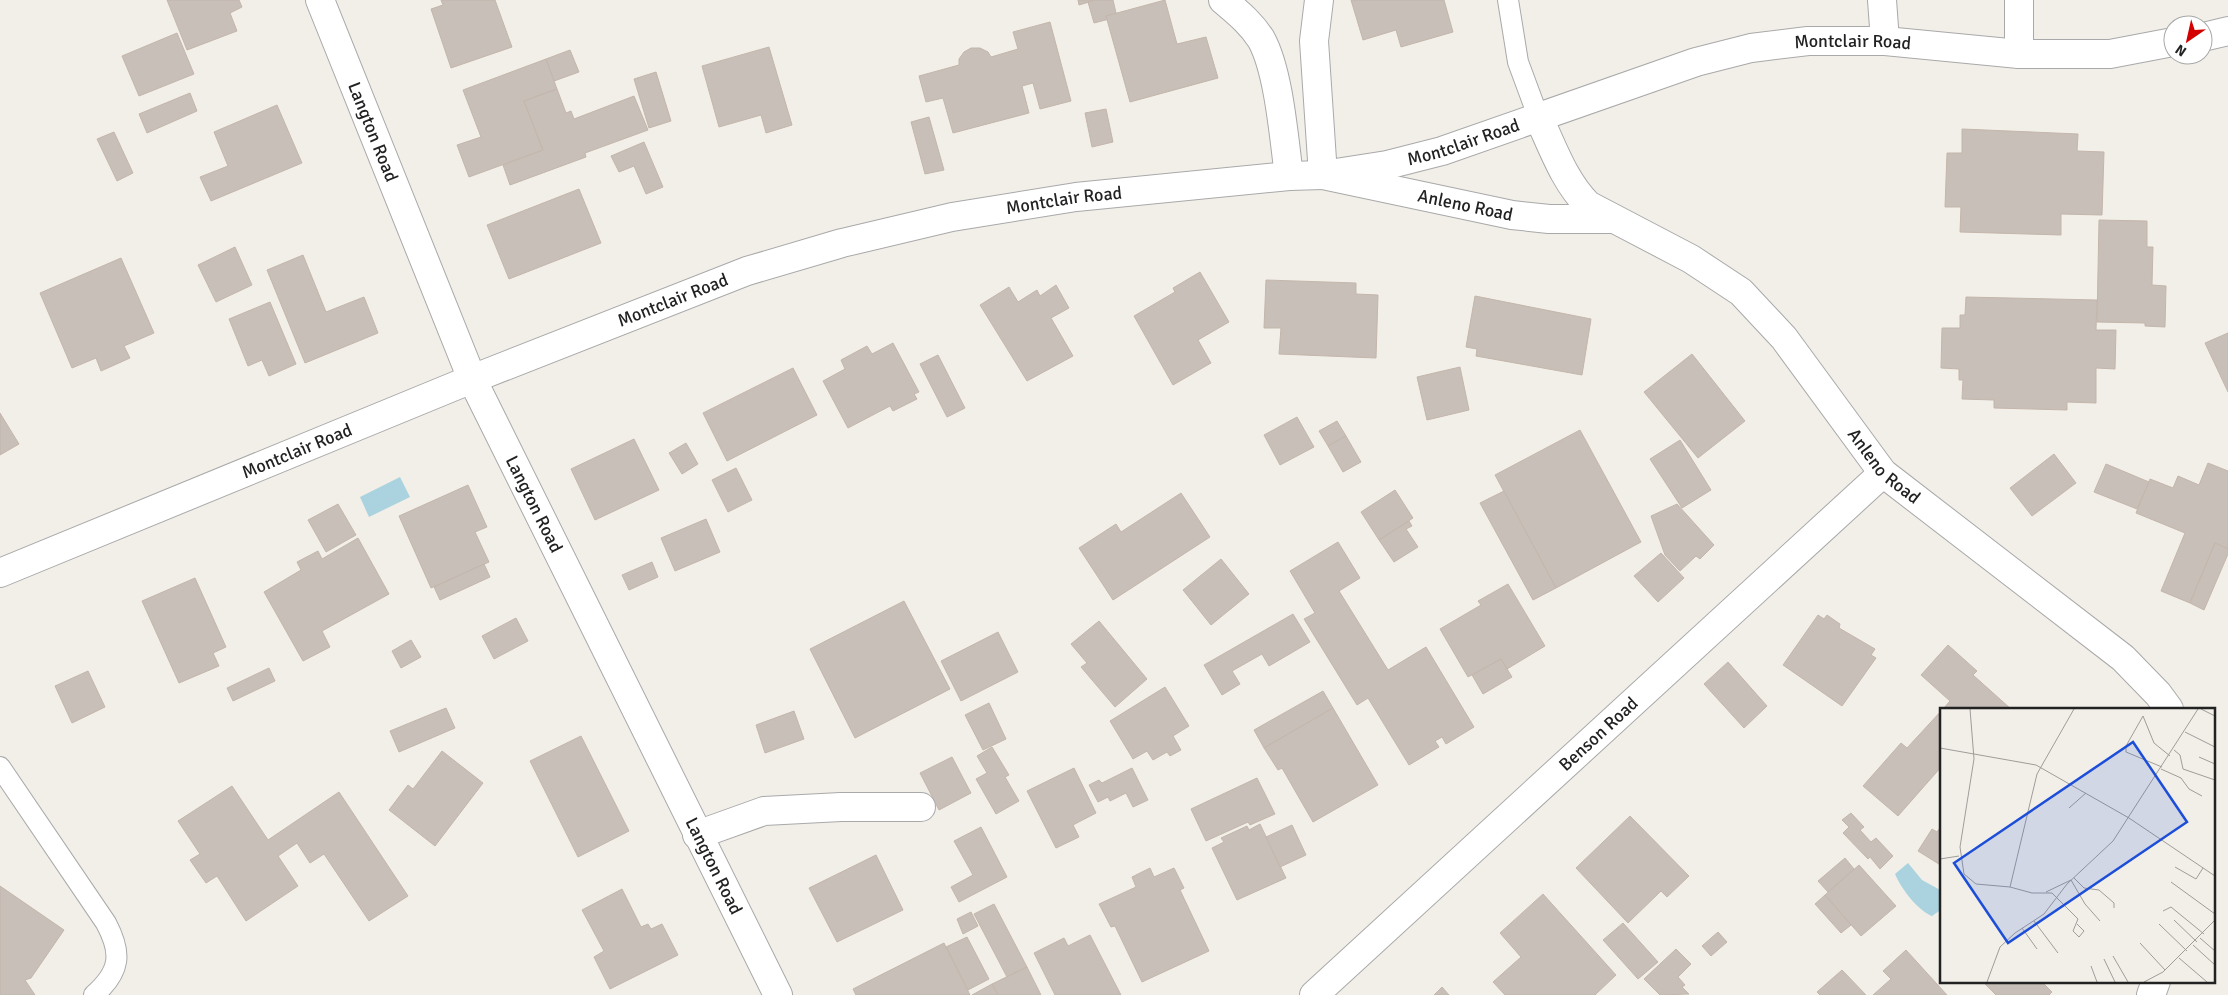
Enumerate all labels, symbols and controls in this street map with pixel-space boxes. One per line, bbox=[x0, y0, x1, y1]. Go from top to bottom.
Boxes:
north arrow bbox=[2163, 15, 2213, 65]
street label: Montclair Road bbox=[1793, 30, 1912, 54]
text: N bbox=[2172, 41, 2190, 60]
street label: Langton Road bbox=[343, 79, 403, 185]
street label: Montclair Road bbox=[1405, 114, 1523, 170]
street label: Montclair Road bbox=[1004, 182, 1123, 219]
street label: Anleno Road bbox=[1416, 184, 1515, 226]
street label: Montclair Road bbox=[614, 269, 731, 332]
street label: Montclair Road bbox=[239, 419, 355, 483]
street label: Anleno Road bbox=[1843, 424, 1925, 509]
street label: Langton Road bbox=[501, 452, 567, 556]
street label: Benson Road bbox=[1554, 692, 1642, 776]
inset map bbox=[1940, 708, 2216, 982]
street label: Langton Road bbox=[681, 814, 747, 918]

